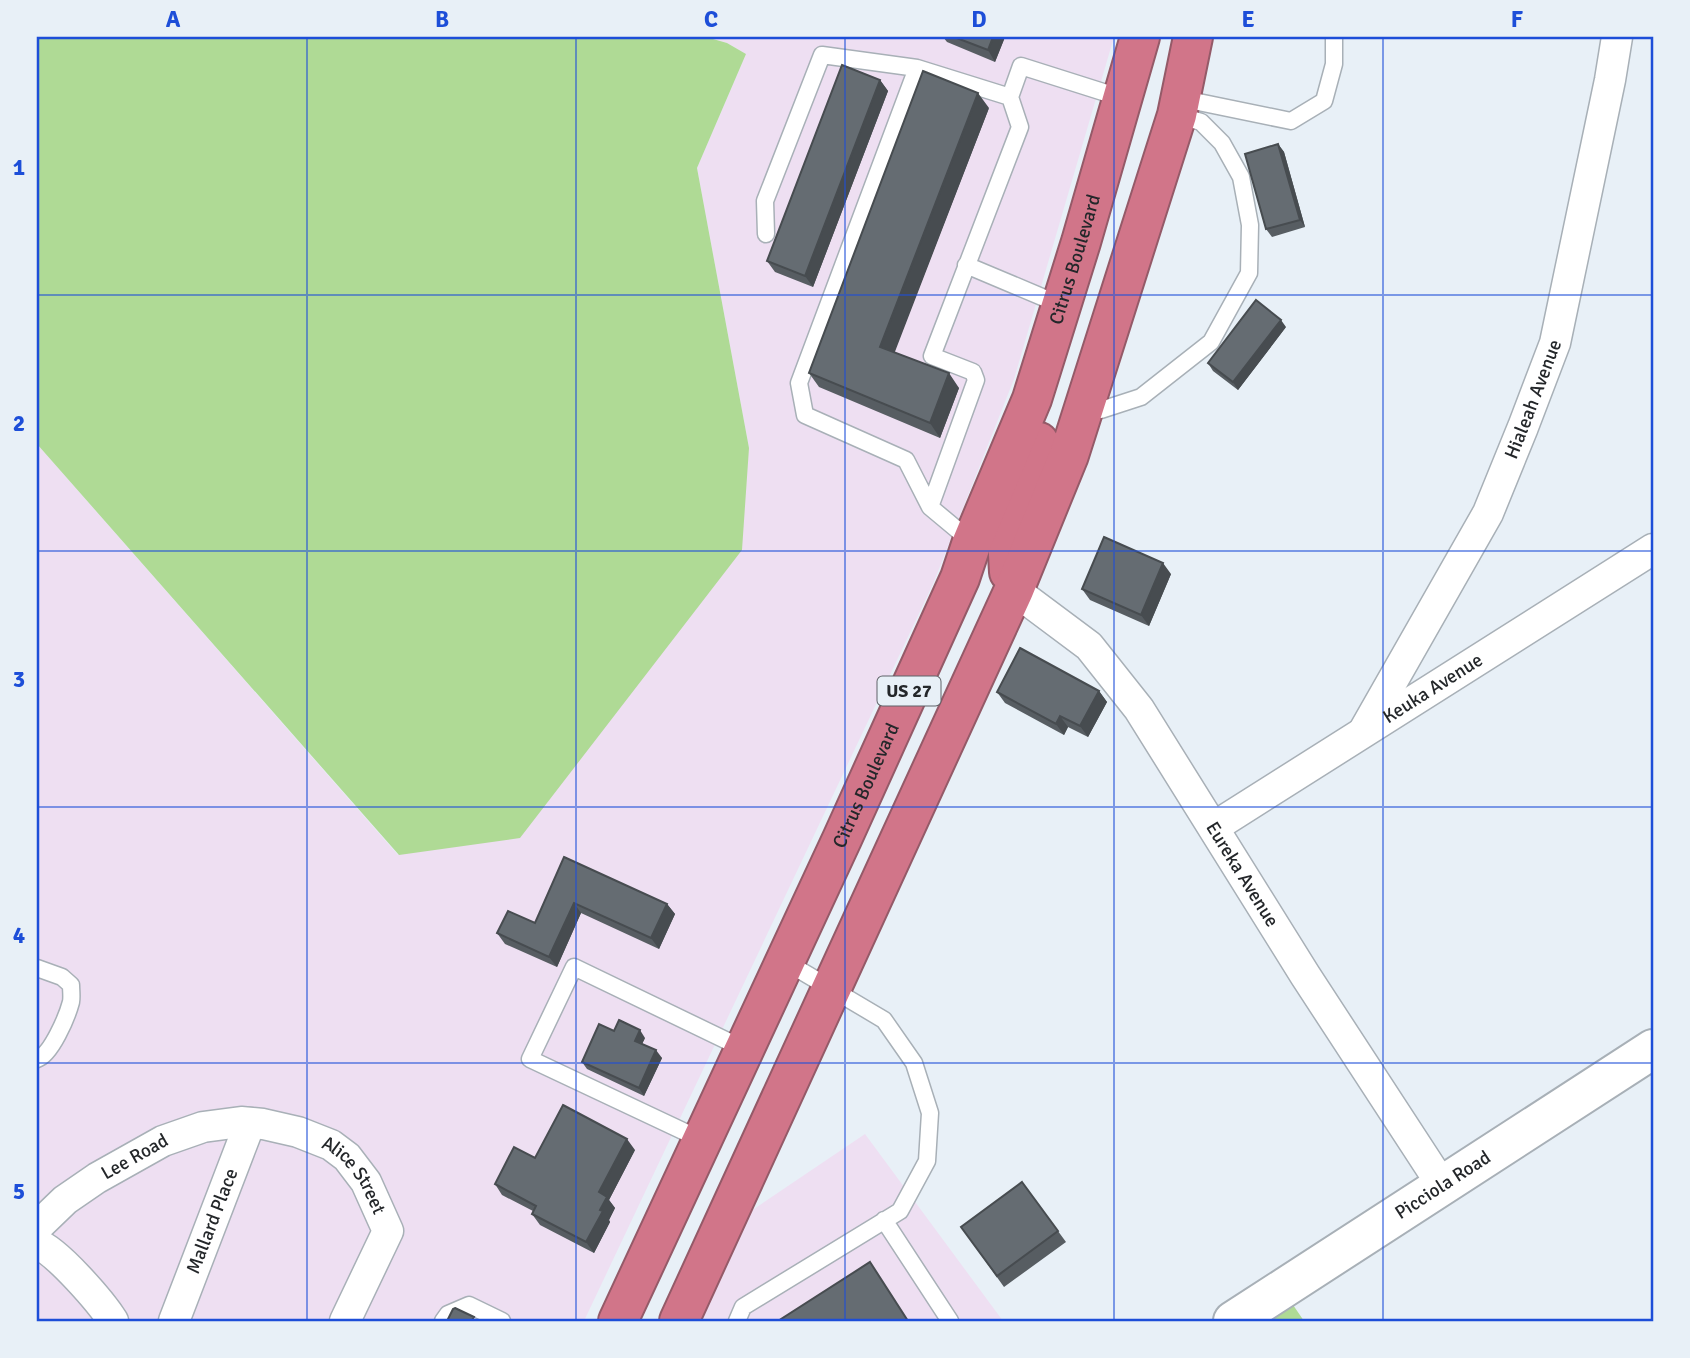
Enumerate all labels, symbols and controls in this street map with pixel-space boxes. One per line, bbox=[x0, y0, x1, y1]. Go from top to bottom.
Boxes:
text: A bbox=[166, 5, 181, 34]
text: B bbox=[435, 5, 449, 34]
text: C bbox=[704, 5, 718, 34]
text: D bbox=[971, 5, 987, 34]
text: E bbox=[1241, 5, 1255, 34]
text: F bbox=[1511, 5, 1523, 34]
text: 1 bbox=[13, 153, 25, 182]
street label: Citrus Boulevard bbox=[1044, 192, 1106, 327]
street label: Hialeah Avenue bbox=[1499, 336, 1567, 463]
text: 2 bbox=[13, 409, 25, 438]
street label: Keuka Avenue bbox=[1378, 648, 1487, 729]
text: 3 bbox=[13, 665, 25, 694]
road number: US 27 bbox=[878, 676, 940, 706]
street label: Citrus Boulevard bbox=[827, 719, 905, 852]
street label: Eureka Avenue bbox=[1200, 817, 1284, 932]
text: 4 bbox=[13, 921, 25, 950]
street label: Lee Road bbox=[97, 1128, 173, 1185]
street label: Alice Street bbox=[319, 1131, 391, 1218]
street label: Picciola Road bbox=[1391, 1145, 1495, 1225]
street label: Mallard Place bbox=[181, 1165, 243, 1277]
text: 5 bbox=[13, 1177, 25, 1206]

